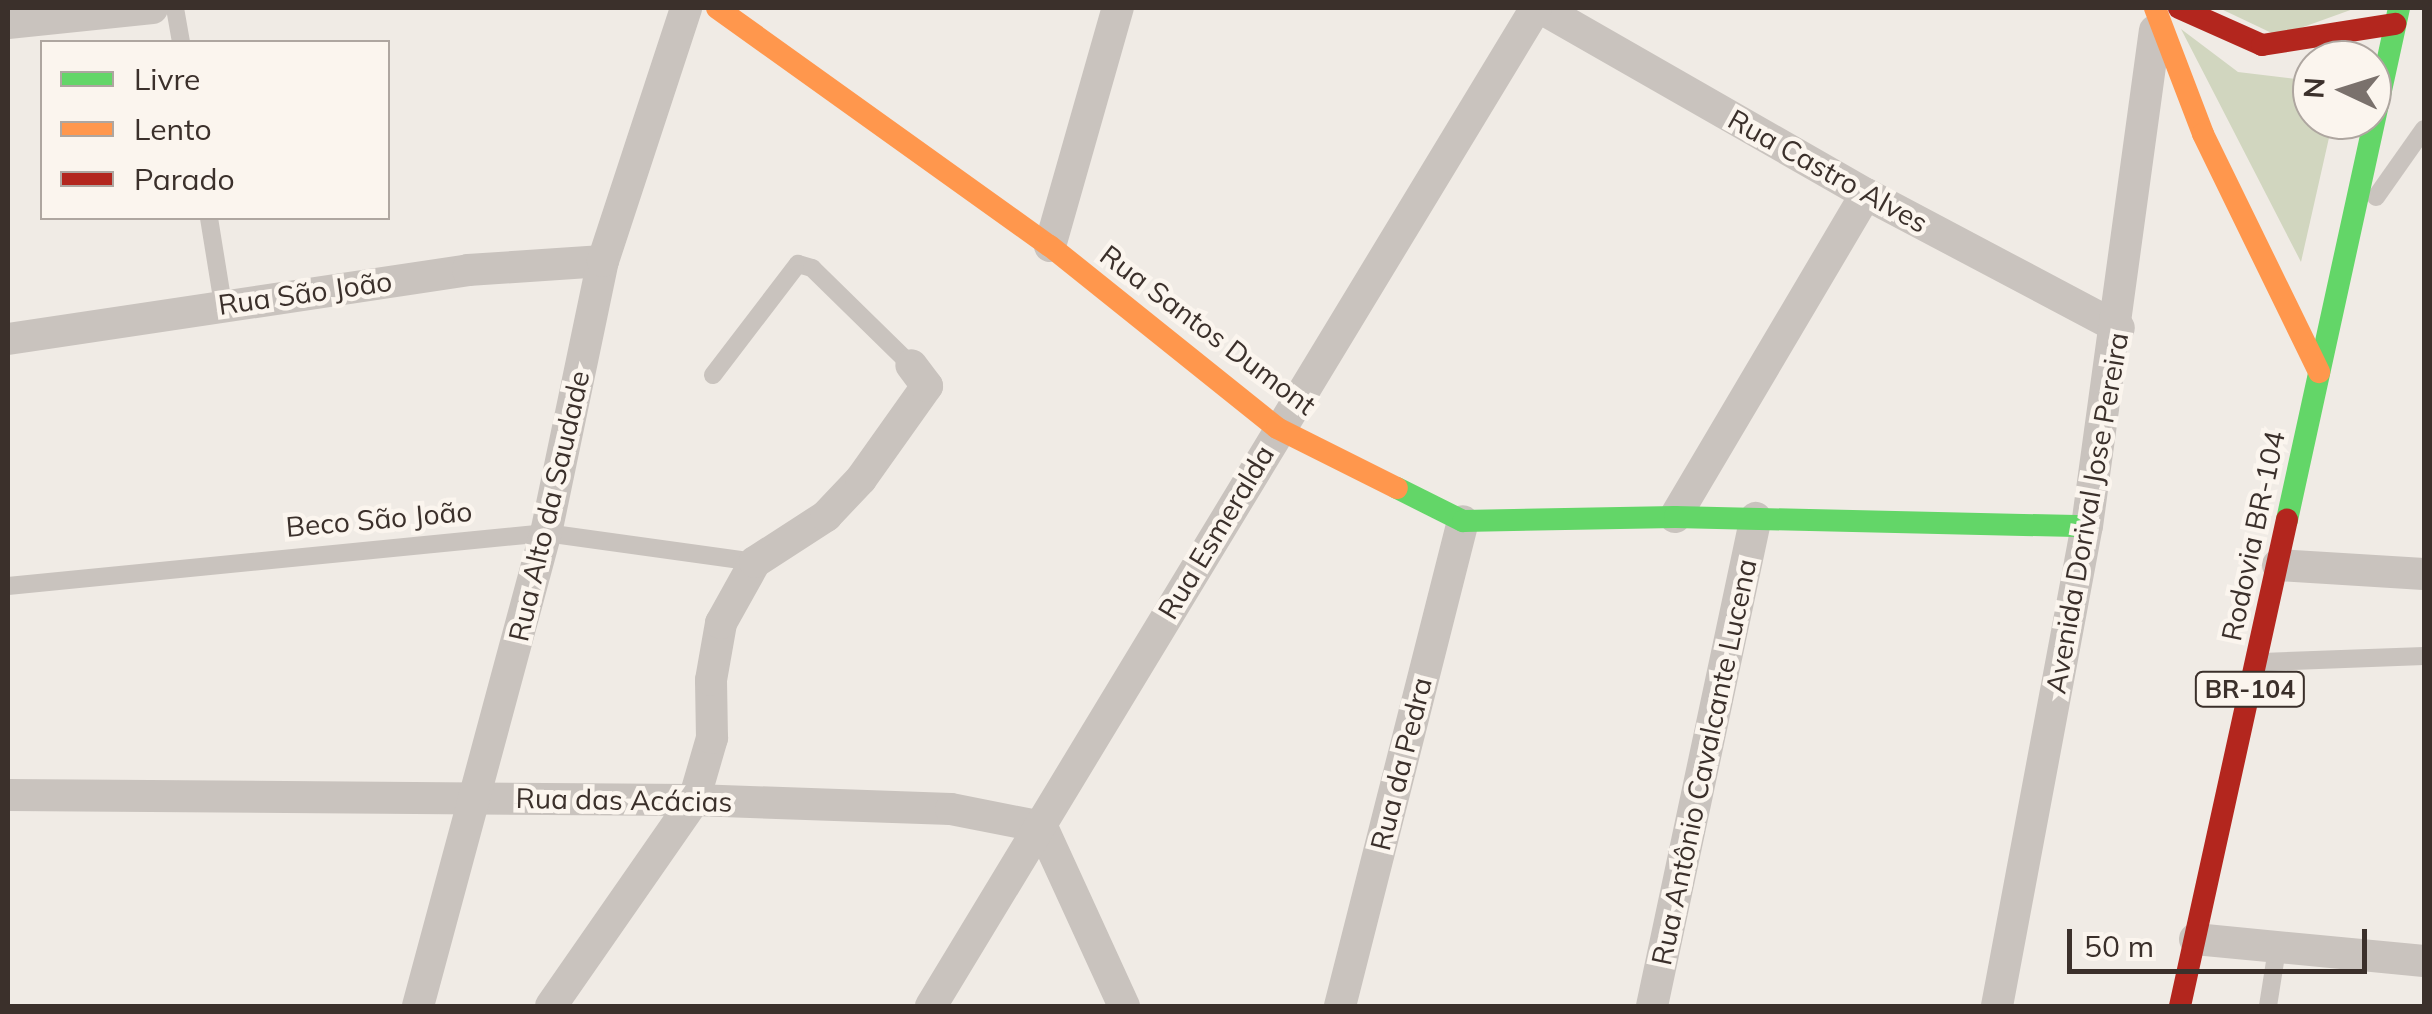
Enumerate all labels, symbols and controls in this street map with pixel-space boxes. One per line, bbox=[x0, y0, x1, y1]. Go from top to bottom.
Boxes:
legend bbox=[40, 40, 390, 220]
north arrow bbox=[2292, 40, 2392, 140]
text: Livre bbox=[134, 60, 200, 98]
text: N bbox=[2295, 76, 2332, 100]
street label: Rua Castro Alves bbox=[1722, 102, 1934, 240]
text: Lento bbox=[134, 110, 212, 148]
text: Parado bbox=[134, 160, 235, 198]
street label: Rua Santos Dumont bbox=[1094, 238, 1322, 422]
street label: Rua São João bbox=[216, 264, 394, 322]
street label: Avenida Dorival Jose Pereira bbox=[2039, 330, 2135, 696]
street label: Rua Alto da Saudade bbox=[501, 367, 597, 645]
street label: Rodovia BR-104 bbox=[2214, 428, 2292, 644]
street label: Rua Esmeralda bbox=[1151, 439, 1281, 625]
street label: Beco São João bbox=[285, 494, 473, 544]
street label: Rua Antônio Cavalcante Lucena bbox=[1644, 556, 1764, 968]
road number: BR-104 bbox=[2192, 669, 2308, 709]
street label: Rua da Pedra bbox=[1363, 674, 1439, 854]
street label: Rua das Acácias bbox=[515, 781, 733, 819]
scale bar bbox=[2072, 909, 2372, 971]
text: 50 m bbox=[2084, 927, 2154, 965]

